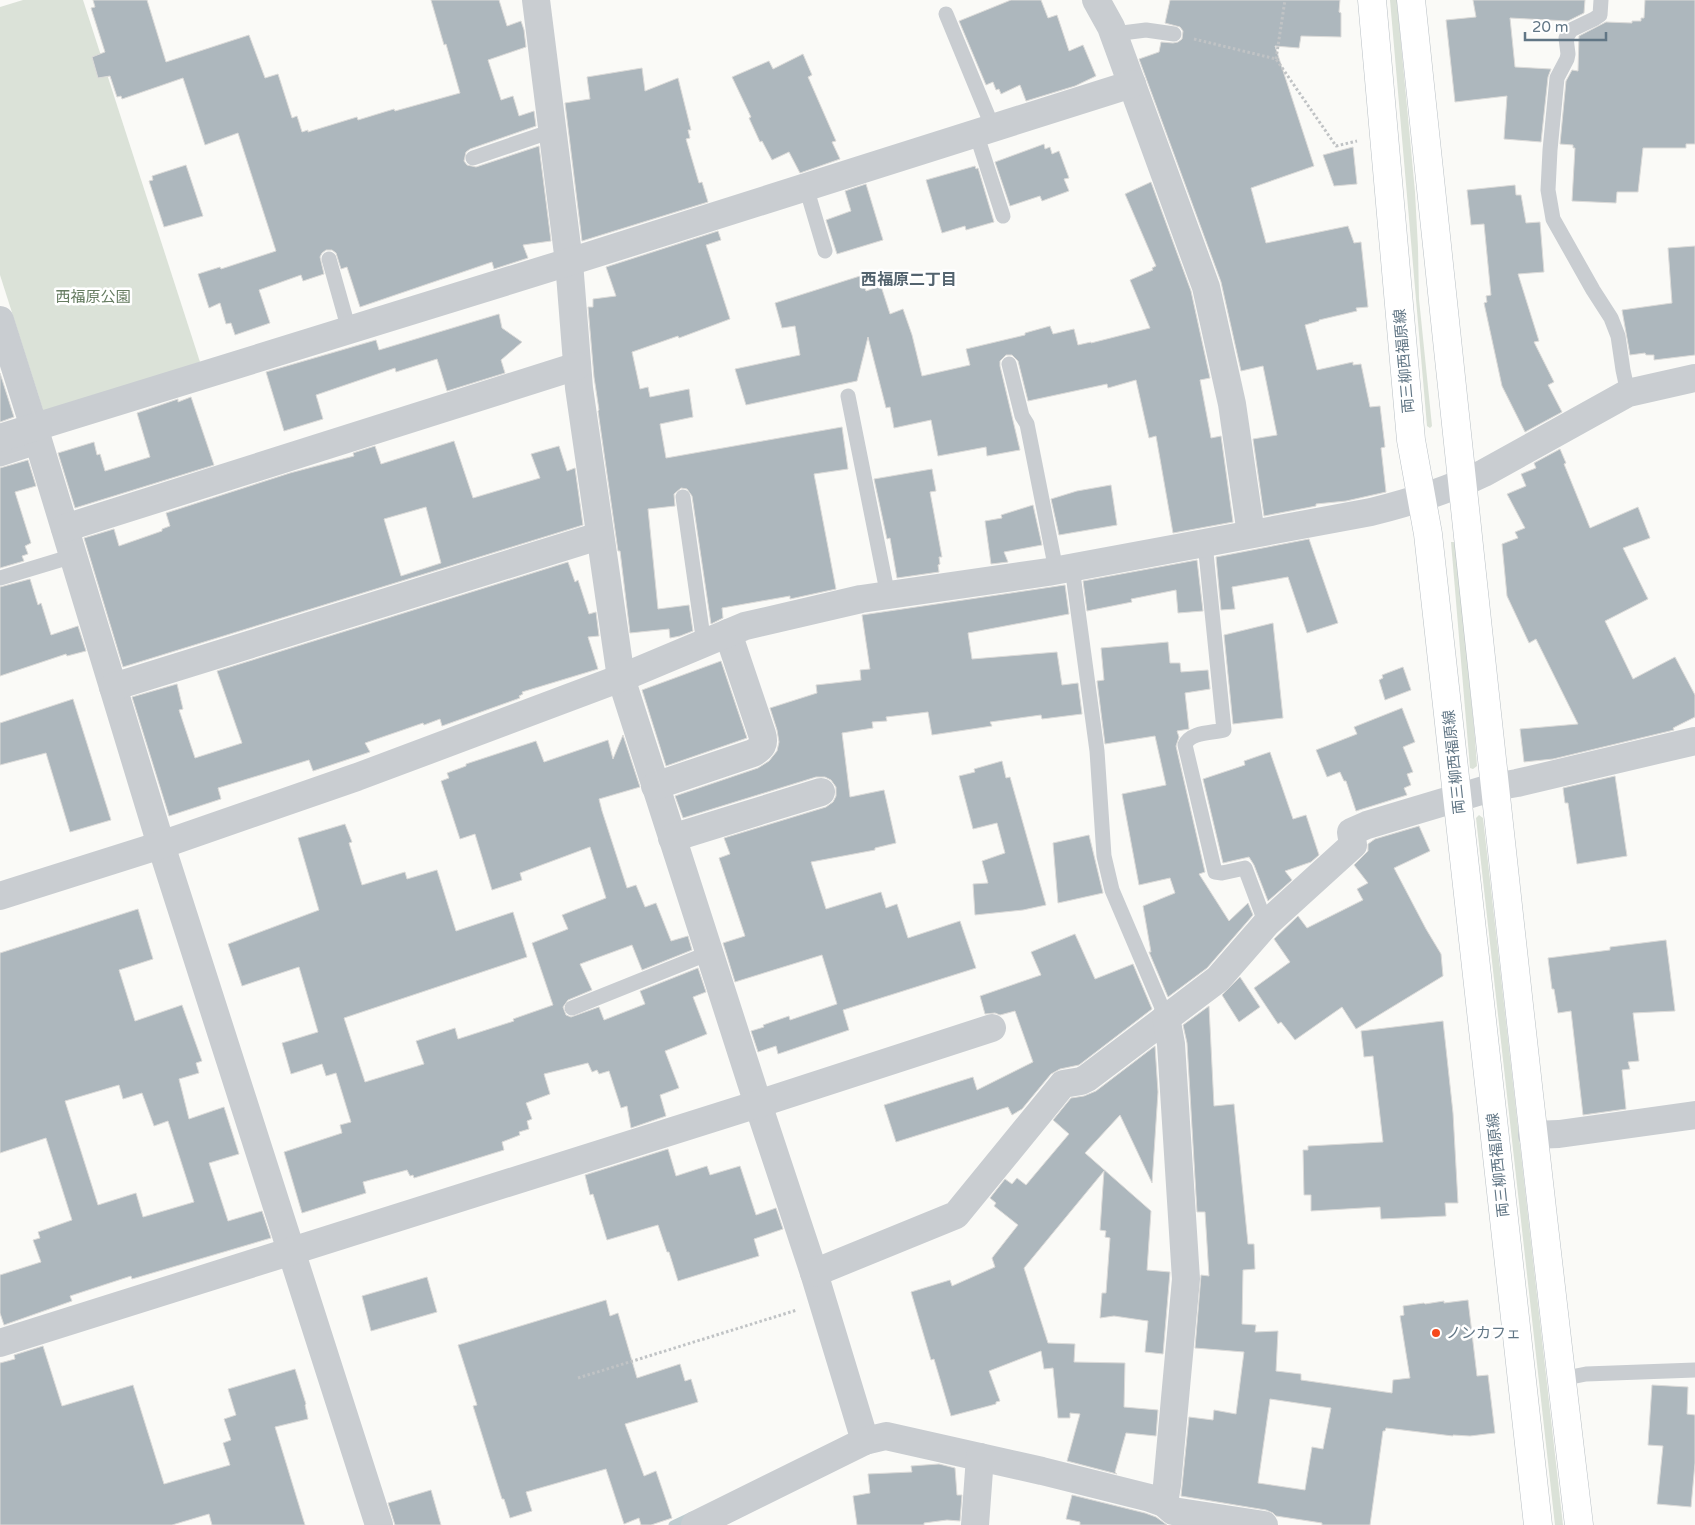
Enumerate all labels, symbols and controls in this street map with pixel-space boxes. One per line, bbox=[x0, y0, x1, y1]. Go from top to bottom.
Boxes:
scale bar bbox=[1525, 10, 1606, 42]
text: 20 m bbox=[1532, 18, 1569, 36]
district label: 西福原二丁目 bbox=[861, 270, 957, 290]
park label: 西福原公園 bbox=[55, 288, 131, 306]
street label: 両三柳西福原線 bbox=[1390, 308, 1418, 414]
street label: 両三柳西福原線 bbox=[1440, 709, 1468, 815]
street label: 両三柳西福原線 bbox=[1484, 1112, 1512, 1218]
place label: ノンカフェ bbox=[1446, 1324, 1521, 1342]
marker: ノンカフェ bbox=[1430, 1327, 1442, 1339]

